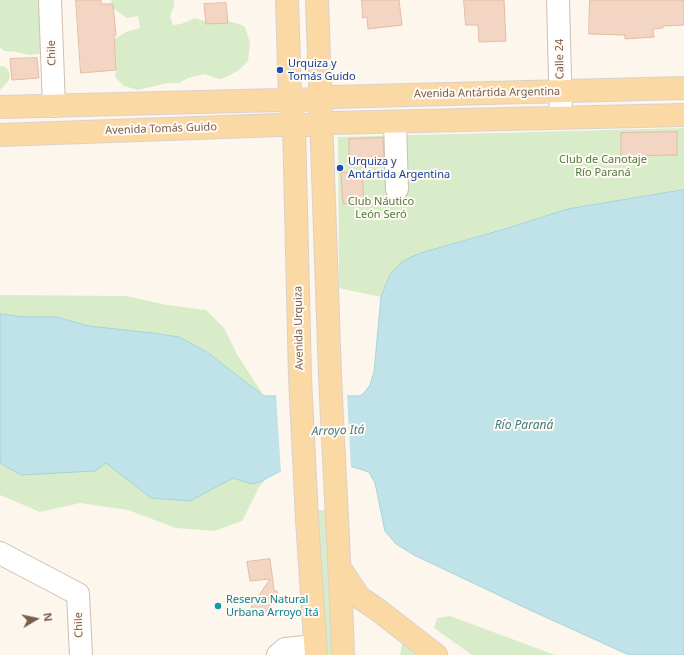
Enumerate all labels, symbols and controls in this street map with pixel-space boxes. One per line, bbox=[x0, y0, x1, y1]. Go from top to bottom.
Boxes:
street label: Calle 24 bbox=[553, 39, 567, 79]
street label: Chile bbox=[45, 40, 59, 66]
place label: Urquiza y Tomás Guido bbox=[288, 57, 356, 83]
marker: Urquiza y Tomás Guido bbox=[275, 65, 285, 75]
street label: Avenida Antártida Argentina bbox=[414, 85, 560, 101]
street label: Avenida Tomás Guido bbox=[105, 120, 217, 138]
park label: Club de Canotaje Río Paraná bbox=[559, 153, 647, 179]
place label: Urquiza y Antártida Argentina bbox=[348, 155, 450, 181]
marker: Urquiza y Antártida Argentina bbox=[335, 163, 345, 173]
park label: Club Náutico León Seró bbox=[348, 195, 414, 221]
street label: Avenida Urquiza bbox=[292, 286, 306, 370]
water label: Río Paraná bbox=[495, 419, 553, 433]
water label: Arroyo Itá bbox=[311, 423, 365, 439]
place label: Reserva Natural Urbana Arroyo Itá bbox=[226, 593, 319, 619]
north arrow bbox=[16, 599, 56, 639]
marker: Reserva Natural Urbana Arroyo Itá bbox=[213, 601, 223, 611]
text: N bbox=[40, 611, 56, 623]
street label: Chile bbox=[72, 612, 86, 638]

